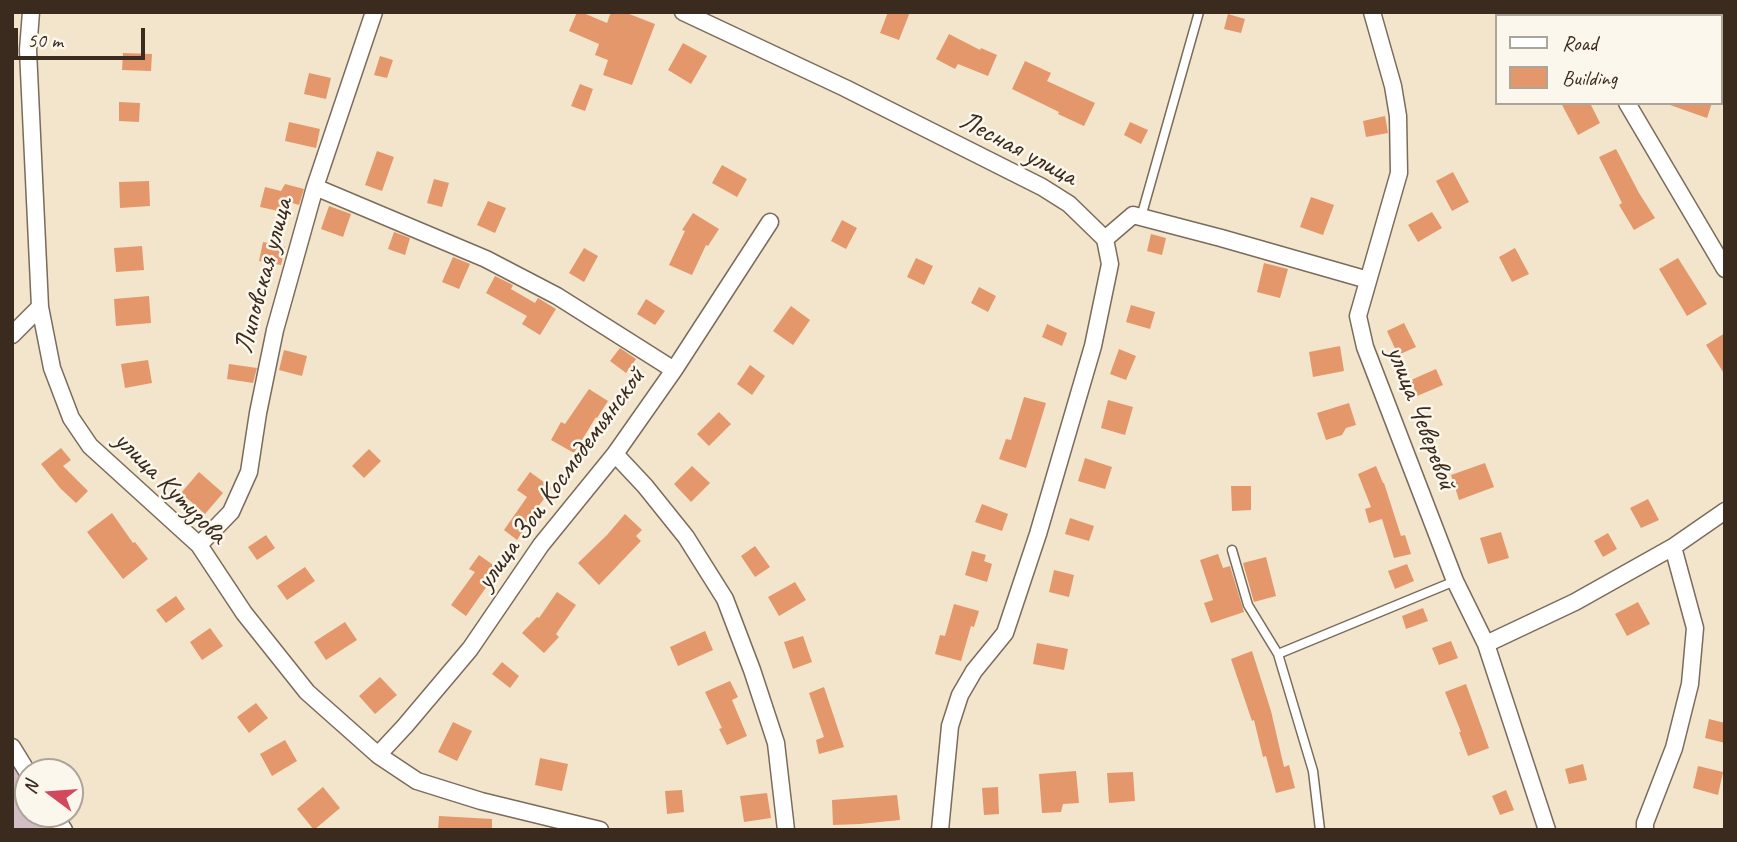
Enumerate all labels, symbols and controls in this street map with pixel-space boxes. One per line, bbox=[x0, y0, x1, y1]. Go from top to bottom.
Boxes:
scale bar bbox=[18, 14, 149, 58]
legend bbox=[1496, 14, 1723, 105]
text: 50 m bbox=[27, 27, 63, 53]
text: Road bbox=[1562, 30, 1597, 56]
text: Building bbox=[1562, 65, 1617, 91]
street label: Лесная улица bbox=[954, 104, 1082, 194]
street label: Липовская улица bbox=[227, 195, 301, 357]
street label: улица Чеверевой bbox=[1378, 341, 1464, 495]
street label: улица Зои Космодемьянской bbox=[469, 361, 653, 597]
street label: улица Кутузова bbox=[106, 424, 234, 552]
north arrow bbox=[14, 758, 84, 828]
text: N bbox=[18, 779, 44, 797]

